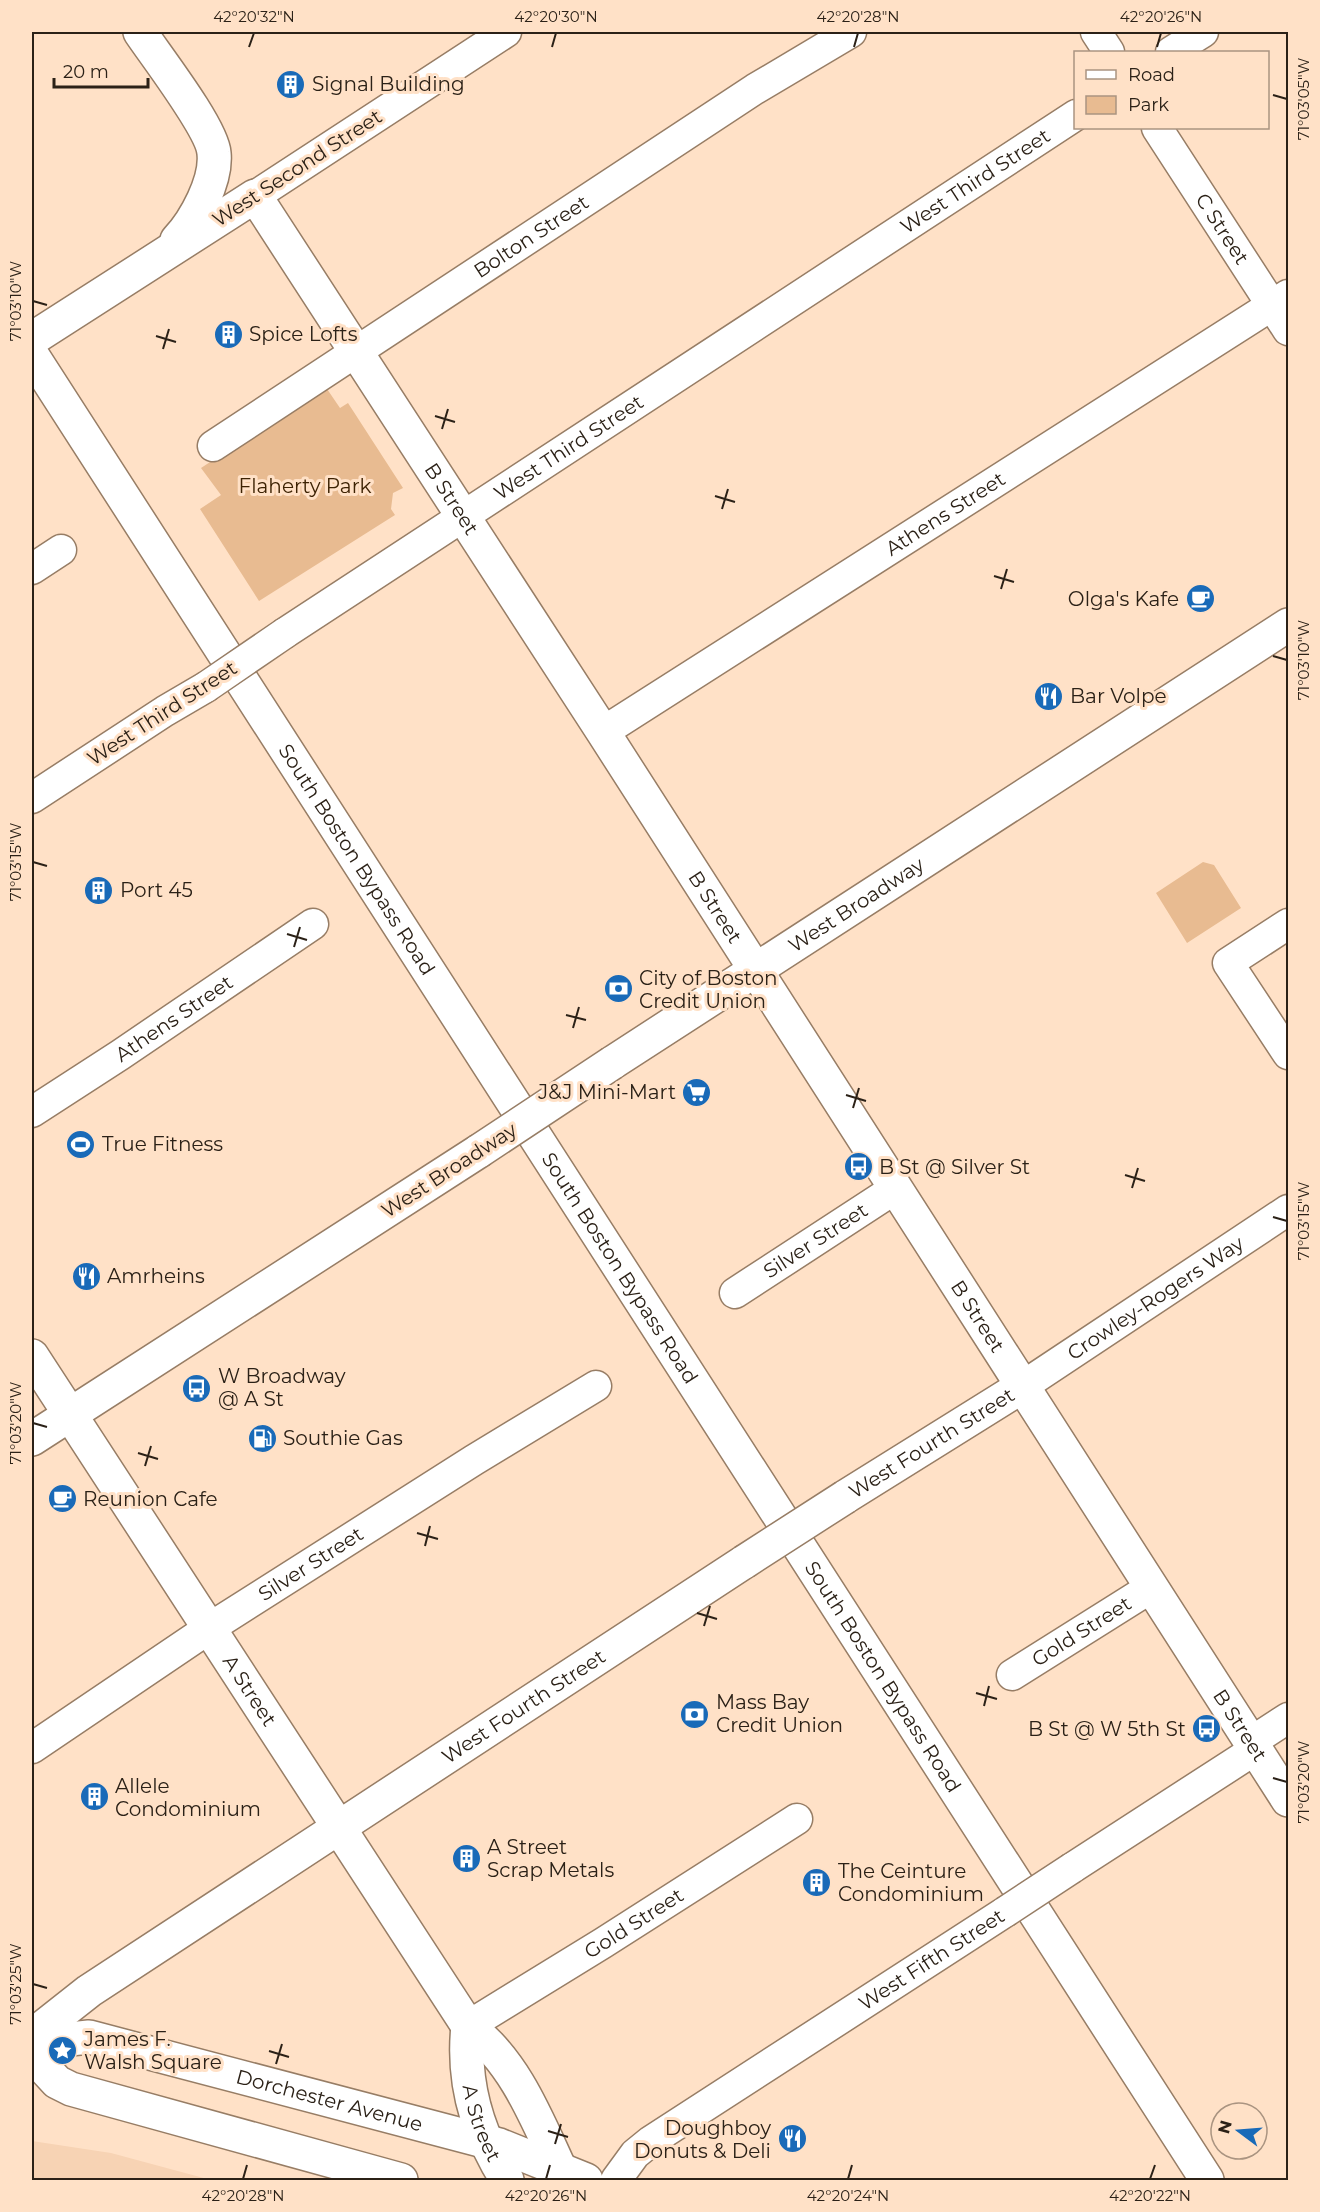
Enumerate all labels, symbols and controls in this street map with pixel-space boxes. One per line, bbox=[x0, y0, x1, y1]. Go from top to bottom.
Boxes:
text: 42°20'32"N bbox=[213, 7, 295, 26]
text: 42°20'30"N bbox=[514, 7, 598, 26]
text: 42°20'28"N bbox=[817, 7, 900, 26]
text: 42°20'26"N bbox=[1120, 7, 1202, 26]
scale bar bbox=[54, 51, 148, 89]
legend bbox=[1074, 51, 1269, 129]
text: 71°03'05"W bbox=[1294, 57, 1313, 140]
text: 20 m bbox=[63, 61, 109, 83]
text: Road bbox=[1128, 64, 1175, 86]
building icon: Signal Building bbox=[275, 68, 307, 100]
place label: Signal Building bbox=[312, 72, 465, 96]
text: Park bbox=[1128, 94, 1169, 116]
street label: West Second Street bbox=[208, 104, 386, 232]
street label: West Third Street bbox=[896, 123, 1054, 239]
street label: C Street bbox=[1190, 189, 1254, 269]
street label: Bolton Street bbox=[469, 190, 593, 283]
text: 71°03'10"W bbox=[6, 261, 25, 341]
building icon: Spice Lofts bbox=[212, 318, 244, 350]
place label: Spice Lofts bbox=[249, 322, 358, 346]
street label: West Third Street bbox=[489, 390, 648, 505]
street label: B Street bbox=[420, 458, 484, 539]
street label: Athens Street bbox=[881, 467, 1010, 561]
park label: Flaherty Park bbox=[239, 474, 372, 498]
cafe icon: Olga's Kafe bbox=[1184, 583, 1216, 615]
place label: Olga's Kafe bbox=[1068, 587, 1179, 611]
text: 71°03'10"W bbox=[1294, 620, 1313, 700]
street label: West Third Street bbox=[83, 656, 241, 770]
restaurant icon: Bar Volpe bbox=[1033, 680, 1065, 712]
place label: Bar Volpe bbox=[1070, 684, 1167, 708]
street label: South Boston Bypass Road bbox=[274, 739, 440, 980]
text: 71°03'15"W bbox=[6, 822, 25, 901]
street label: West Broadway bbox=[784, 852, 929, 957]
street label: B Street bbox=[683, 867, 747, 948]
building icon: Port 45 bbox=[83, 874, 115, 906]
place label: Port 45 bbox=[120, 878, 193, 902]
place label: City of Boston Credit Union bbox=[639, 966, 778, 1013]
street label: Athens Street bbox=[110, 970, 237, 1067]
bank icon: City of Boston Credit Union bbox=[602, 973, 634, 1005]
supermarket icon: J&J Mini-Mart bbox=[681, 1076, 713, 1108]
place label: J&J Mini-Mart bbox=[537, 1080, 676, 1104]
street label: West Broadway bbox=[377, 1117, 521, 1223]
sports icon: True Fitness bbox=[65, 1128, 97, 1160]
place label: True Fitness bbox=[102, 1132, 223, 1156]
street label: South Boston Bypass Road bbox=[537, 1148, 703, 1388]
bus stop icon: B St @ Silver St bbox=[842, 1151, 874, 1183]
place label: B St @ Silver St bbox=[879, 1155, 1030, 1179]
text: 71°03'15"W bbox=[1294, 1181, 1313, 1260]
street label: Silver Street bbox=[759, 1198, 872, 1283]
street label: Crowley-Rogers Way bbox=[1063, 1231, 1248, 1365]
restaurant icon: Amrheins bbox=[70, 1260, 102, 1292]
place label: Amrheins bbox=[107, 1264, 205, 1288]
street label: B Street bbox=[946, 1276, 1010, 1357]
place label: W Broadway @ A St bbox=[218, 1364, 346, 1411]
bus stop icon: W Broadway @ A St bbox=[181, 1372, 213, 1404]
text: 71°03'20"W bbox=[6, 1381, 25, 1465]
street label: West Fourth Street bbox=[844, 1382, 1019, 1504]
fuel station icon: Southie Gas bbox=[246, 1422, 278, 1454]
place label: Southie Gas bbox=[283, 1426, 403, 1450]
cafe icon: Reunion Cafe bbox=[46, 1483, 78, 1515]
place label: Reunion Cafe bbox=[83, 1487, 218, 1511]
street label: Silver Street bbox=[254, 1522, 367, 1606]
street label: South Boston Bypass Road bbox=[800, 1557, 966, 1797]
street label: Gold Street bbox=[1027, 1591, 1136, 1672]
street label: West Fourth Street bbox=[437, 1644, 610, 1769]
street label: A Street bbox=[218, 1650, 282, 1731]
street label: B Street bbox=[1208, 1685, 1272, 1766]
place label: Mass Bay Credit Union bbox=[716, 1690, 843, 1737]
bank icon: Mass Bay Credit Union bbox=[679, 1698, 711, 1730]
bus stop icon: B St @ W 5th St bbox=[1191, 1713, 1223, 1745]
place label: B St @ W 5th St bbox=[1028, 1717, 1186, 1741]
text: 71°03'20"W bbox=[1294, 1740, 1313, 1824]
place label: Allele Condominium bbox=[115, 1774, 261, 1821]
building icon: Allele Condominium bbox=[78, 1781, 110, 1813]
place label: A Street Scrap Metals bbox=[487, 1835, 614, 1882]
building icon: A Street Scrap Metals bbox=[450, 1843, 482, 1875]
place label: The Ceinture Condominium bbox=[838, 1859, 984, 1906]
building icon: The Ceinture Condominium bbox=[801, 1867, 833, 1899]
street label: Gold Street bbox=[580, 1883, 688, 1964]
street label: West Fifth Street bbox=[854, 1904, 1009, 2015]
text: 71°03'25"W bbox=[6, 1943, 25, 2025]
place label: James F. Walsh Square bbox=[83, 2027, 222, 2074]
place icon: James F. Walsh Square bbox=[47, 2035, 79, 2067]
street label: Dorchester Avenue bbox=[234, 2064, 425, 2136]
street label: A Street bbox=[458, 2083, 506, 2166]
north arrow bbox=[1209, 2101, 1269, 2161]
place label: Doughboy Donuts & Deli bbox=[634, 2116, 771, 2163]
text: N bbox=[1214, 2118, 1236, 2136]
restaurant icon: Doughboy Donuts & Deli bbox=[776, 2123, 808, 2155]
text: 42°20'28"N bbox=[202, 2186, 285, 2205]
text: 42°20'26"N bbox=[505, 2186, 587, 2205]
text: 42°20'24"N bbox=[807, 2186, 889, 2205]
text: 42°20'22"N bbox=[1109, 2186, 1191, 2205]

